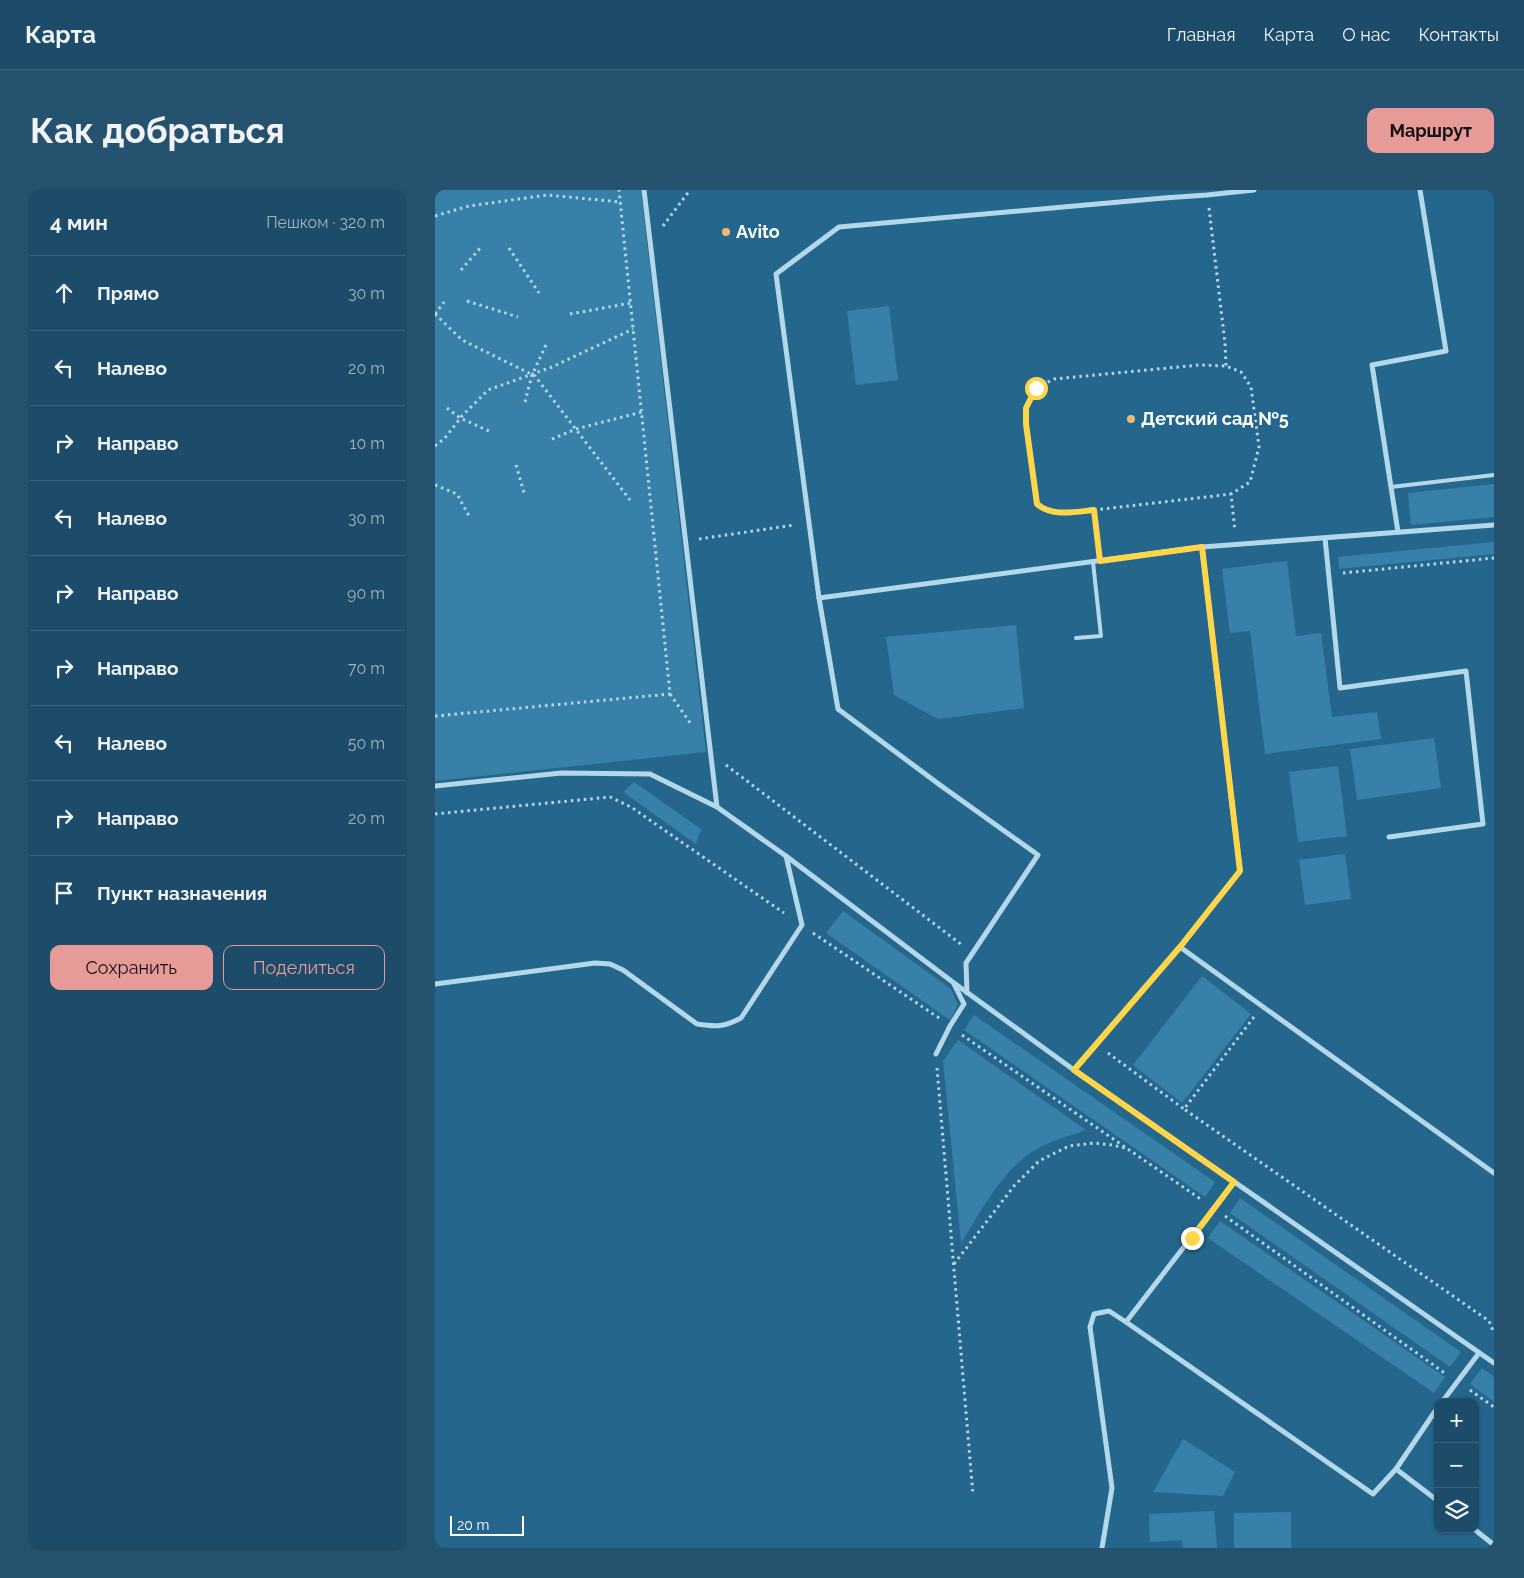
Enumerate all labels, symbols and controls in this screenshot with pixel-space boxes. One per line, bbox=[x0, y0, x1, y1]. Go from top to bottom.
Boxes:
text: Карта bbox=[25, 20, 96, 49]
text: Главная bbox=[1167, 24, 1235, 45]
text: Карта bbox=[1263, 24, 1314, 45]
text: О нас bbox=[1342, 24, 1390, 45]
text: Контакты bbox=[1418, 24, 1499, 45]
button: Маршрут bbox=[1367, 108, 1494, 153]
text: Как добраться bbox=[30, 110, 285, 151]
text: 4 мин bbox=[50, 210, 108, 235]
text: Пешком · 320 m bbox=[266, 213, 385, 232]
place label: Avito bbox=[736, 221, 780, 242]
marker: Avito bbox=[720, 226, 732, 238]
icon: ahead bbox=[50, 279, 78, 307]
text: Прямо bbox=[97, 282, 159, 304]
text: 30 m bbox=[348, 284, 385, 303]
icon: left bbox=[50, 354, 78, 382]
text: Налево bbox=[97, 357, 167, 379]
text: 20 m bbox=[348, 359, 385, 378]
route start bbox=[1025, 377, 1048, 400]
place label: Детский сад №5 bbox=[1141, 408, 1289, 429]
marker: Детский сад №5 bbox=[1125, 413, 1137, 425]
icon: right bbox=[50, 429, 78, 457]
text: Направо bbox=[97, 432, 178, 454]
text: 10 m bbox=[350, 434, 385, 453]
icon: left bbox=[50, 504, 78, 532]
text: Налево bbox=[97, 507, 167, 529]
text: 30 m bbox=[348, 509, 385, 528]
icon: right bbox=[50, 579, 78, 607]
text: Направо bbox=[97, 582, 178, 604]
text: 90 m bbox=[347, 584, 385, 603]
icon: right bbox=[50, 654, 78, 682]
text: Направо bbox=[97, 657, 178, 679]
text: 70 m bbox=[348, 659, 385, 678]
icon: left bbox=[50, 729, 78, 757]
text: Налево bbox=[97, 732, 167, 754]
text: 50 m bbox=[348, 734, 385, 753]
icon: right bbox=[50, 804, 78, 832]
text: Направо bbox=[97, 807, 178, 829]
text: 20 m bbox=[348, 809, 385, 828]
icon: arrive bbox=[50, 879, 78, 907]
text: Пункт назначения bbox=[97, 882, 267, 904]
button: Сохранить bbox=[50, 945, 213, 990]
button: Поделиться bbox=[223, 945, 385, 990]
route end bbox=[1181, 1227, 1204, 1250]
map controls bbox=[1434, 1398, 1479, 1533]
button: + bbox=[1434, 1398, 1479, 1443]
button: − bbox=[1434, 1443, 1479, 1488]
button: layers bbox=[1434, 1488, 1479, 1533]
scale bar bbox=[450, 1513, 524, 1536]
text: 20 m bbox=[457, 1517, 489, 1533]

